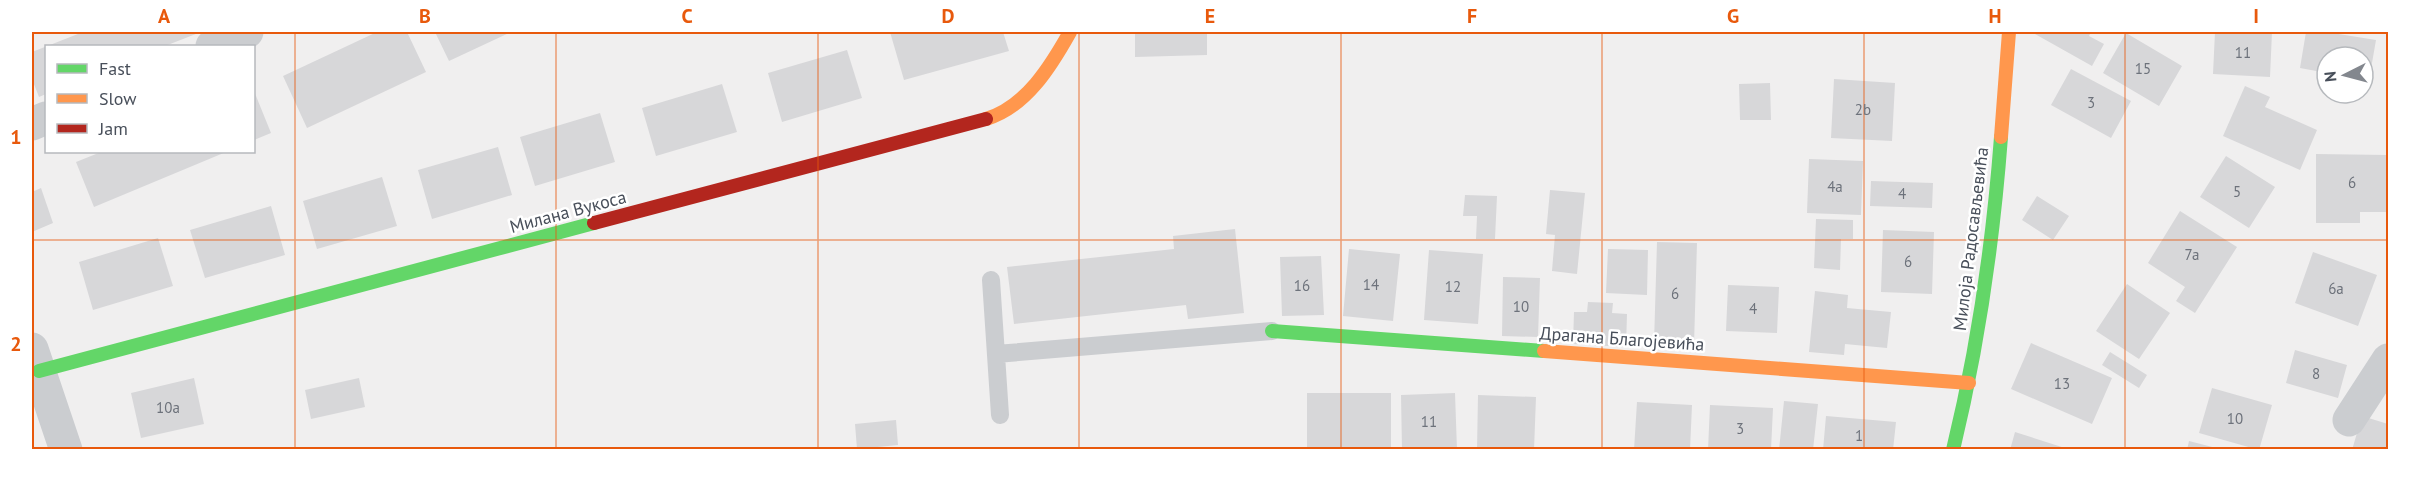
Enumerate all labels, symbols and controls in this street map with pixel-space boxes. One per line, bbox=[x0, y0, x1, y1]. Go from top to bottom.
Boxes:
text: A bbox=[158, 3, 171, 29]
text: B bbox=[419, 3, 431, 29]
text: C bbox=[681, 3, 693, 29]
text: D bbox=[942, 3, 955, 29]
text: E bbox=[1205, 3, 1215, 29]
text: F bbox=[1467, 3, 1477, 29]
text: G bbox=[1727, 3, 1739, 29]
text: H bbox=[1988, 3, 2002, 29]
text: I bbox=[2253, 3, 2259, 29]
house number: 11 bbox=[2235, 43, 2251, 62]
legend bbox=[45, 45, 255, 153]
north arrow bbox=[2315, 45, 2375, 105]
text: Fast bbox=[99, 57, 131, 80]
house number: 15 bbox=[2135, 59, 2151, 78]
text: N bbox=[2320, 70, 2341, 83]
text: Slow bbox=[99, 87, 137, 110]
house number: 3 bbox=[2087, 93, 2095, 112]
house number: 2b bbox=[1855, 100, 1871, 119]
text: Jam bbox=[98, 117, 128, 140]
text: 1 bbox=[10, 124, 22, 150]
street label: Милоја Радосављевића bbox=[1948, 146, 1993, 332]
house number: 6 bbox=[2348, 173, 2356, 192]
house number: 4a bbox=[1827, 177, 1843, 196]
house number: 5 bbox=[2233, 182, 2241, 201]
house number: 4 bbox=[1898, 184, 1906, 203]
street label: Милана Вукоса bbox=[507, 185, 629, 238]
house number: 7a bbox=[2185, 245, 2199, 264]
house number: 6 bbox=[1904, 252, 1912, 271]
house number: 14 bbox=[1363, 275, 1379, 294]
house number: 16 bbox=[1294, 276, 1310, 295]
house number: 12 bbox=[1445, 277, 1461, 296]
house number: 6a bbox=[2328, 279, 2344, 298]
house number: 6 bbox=[1671, 284, 1679, 303]
house number: 10 bbox=[1513, 297, 1529, 316]
house number: 4 bbox=[1749, 299, 1757, 318]
street label: Драгана Благојевића bbox=[1539, 321, 1705, 356]
text: 2 bbox=[10, 331, 22, 357]
house number: 8 bbox=[2312, 364, 2320, 383]
house number: 13 bbox=[2054, 374, 2070, 393]
house number: 10a bbox=[156, 398, 180, 417]
house number: 10 bbox=[2227, 409, 2243, 428]
house number: 11 bbox=[1421, 412, 1437, 431]
house number: 3 bbox=[1736, 419, 1744, 438]
house number: 1 bbox=[1855, 426, 1863, 445]

